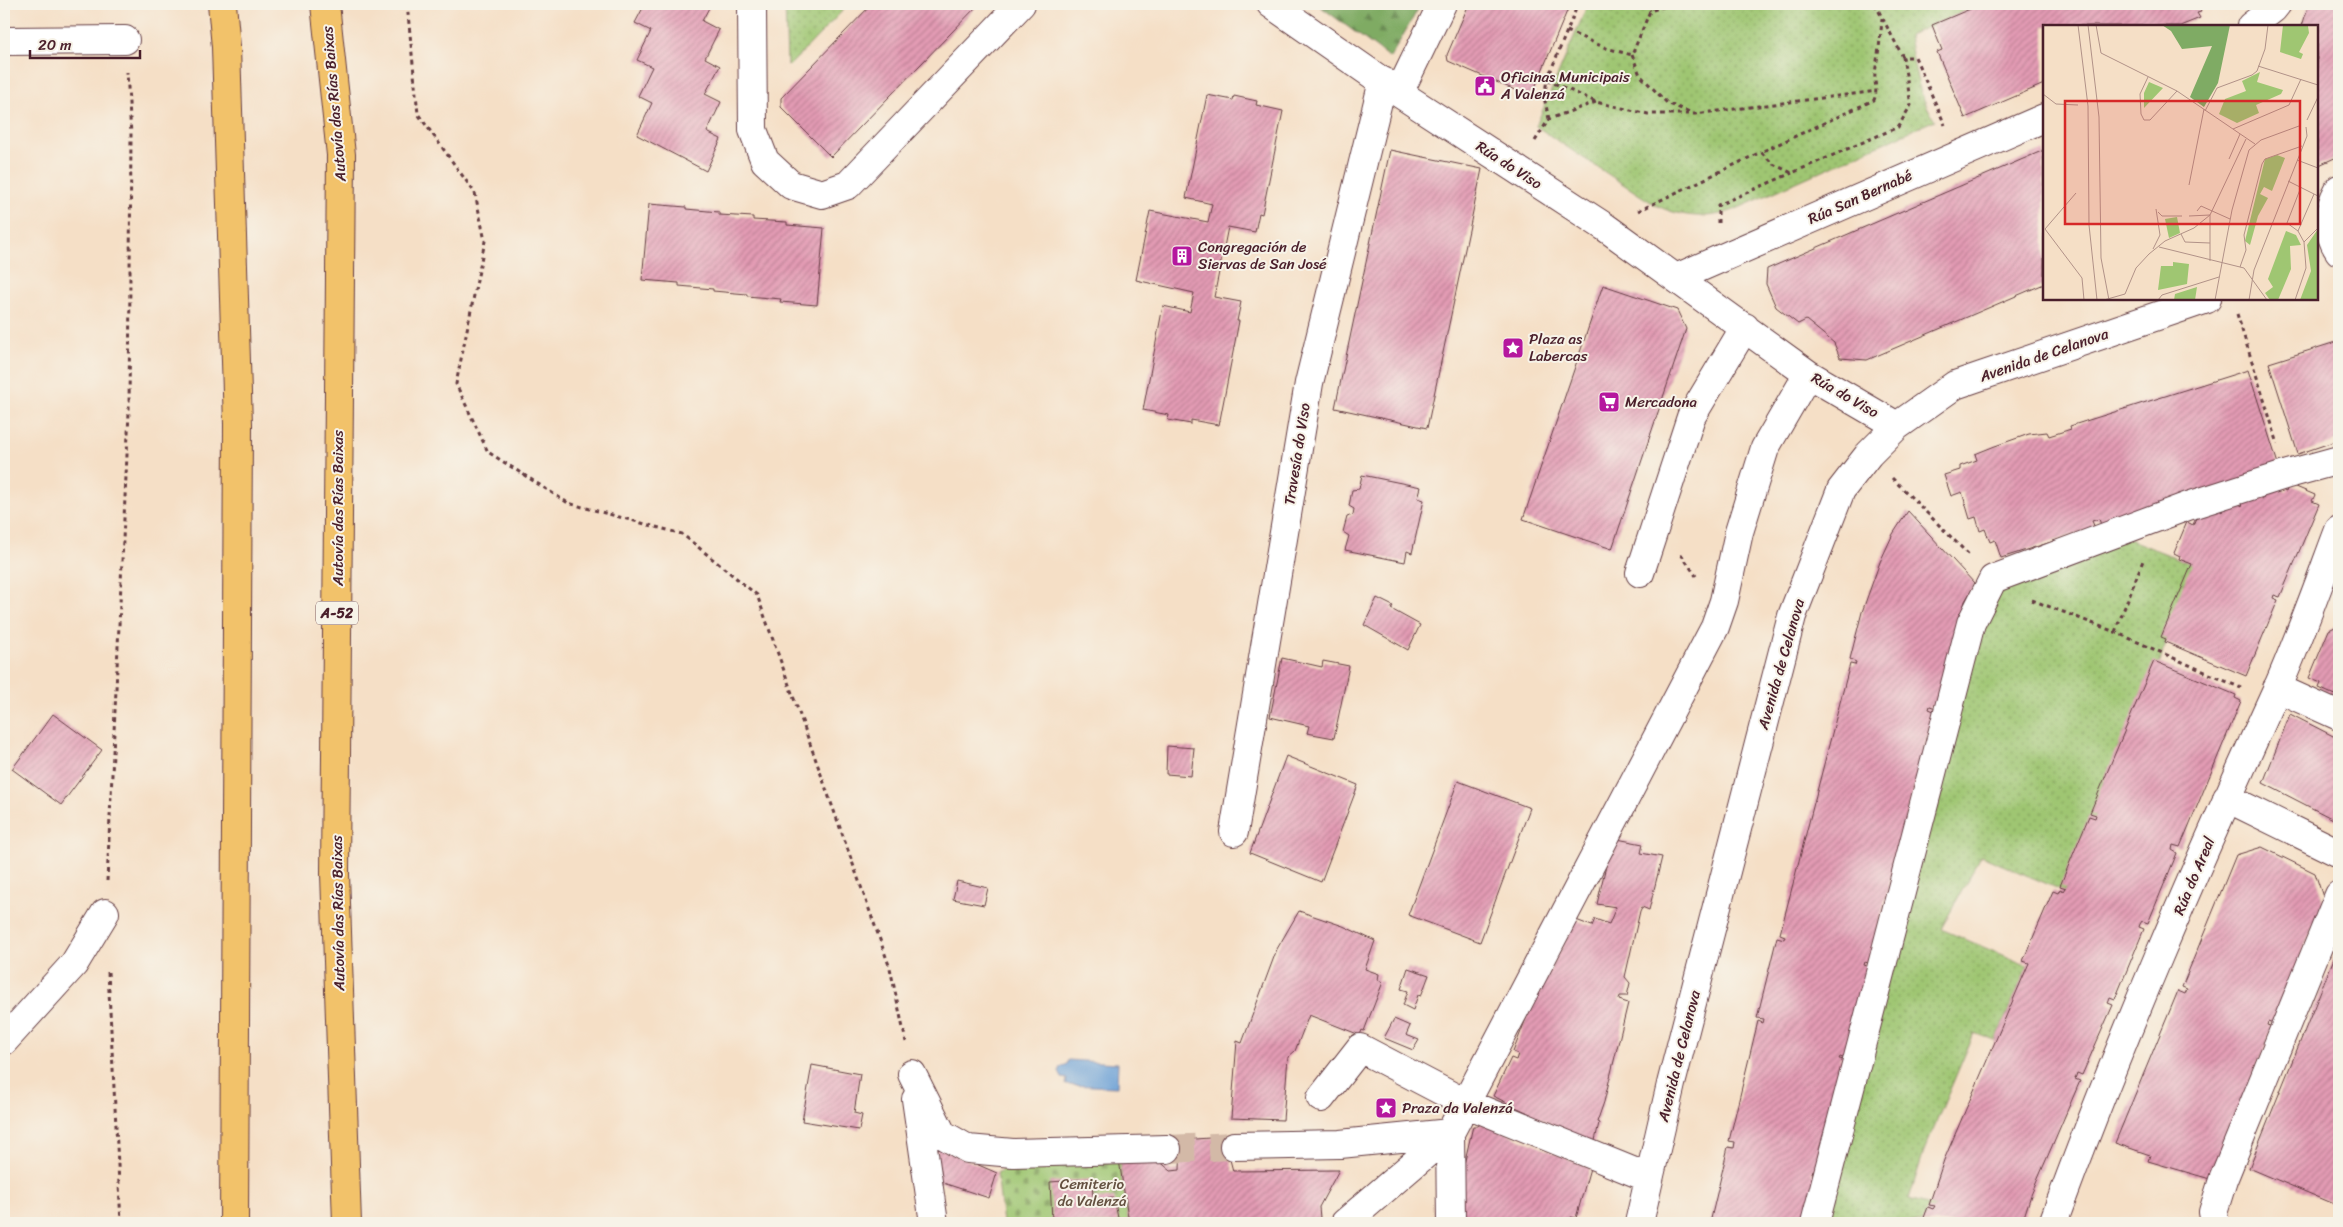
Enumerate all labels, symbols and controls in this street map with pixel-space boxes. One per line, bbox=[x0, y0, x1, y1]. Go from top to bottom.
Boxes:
street label: Autovía das Rías Baixas bbox=[314, 25, 354, 184]
inset map bbox=[2043, 25, 2318, 300]
scale bar bbox=[30, 28, 140, 60]
text: 20 m bbox=[38, 32, 72, 58]
place label: Oficinas Municipais A Valenzá bbox=[1500, 64, 1630, 107]
public building icon: Oficinas Municipais A Valenzá bbox=[1473, 74, 1497, 98]
street label: Rúa do Viso bbox=[1471, 134, 1548, 196]
street label: Rúa San Bernabé bbox=[1803, 162, 1917, 232]
place label: Congregación de Siervas de San José bbox=[1198, 234, 1327, 277]
building icon: Congregación de Siervas de San José bbox=[1170, 244, 1194, 268]
street label: Avenida de Celanova bbox=[1975, 321, 2112, 390]
place label: Plaza as Labercas bbox=[1529, 326, 1588, 369]
place icon: Plaza as Labercas bbox=[1501, 336, 1525, 360]
street label: Rúa do Viso bbox=[1806, 365, 1884, 425]
place label: Mercadona bbox=[1625, 389, 1698, 415]
supermarket icon: Mercadona bbox=[1597, 390, 1621, 414]
street label: Travesía do Viso bbox=[1276, 401, 1318, 507]
street label: Autovía das Rías Baixas bbox=[325, 430, 351, 587]
street label: Avenida de Celanova bbox=[1750, 595, 1812, 733]
road number: A-52 bbox=[316, 602, 358, 624]
street label: Rúa do Areal bbox=[2166, 832, 2222, 919]
street label: Autovía das Rías Baixas bbox=[324, 835, 352, 992]
street label: Avenida de Celanova bbox=[1650, 987, 1708, 1125]
place label: Praza da Valenzá bbox=[1402, 1095, 1513, 1121]
place icon: Praza da Valenzá bbox=[1374, 1096, 1398, 1120]
park label: Cemiterio da Valenzá bbox=[1057, 1171, 1127, 1214]

